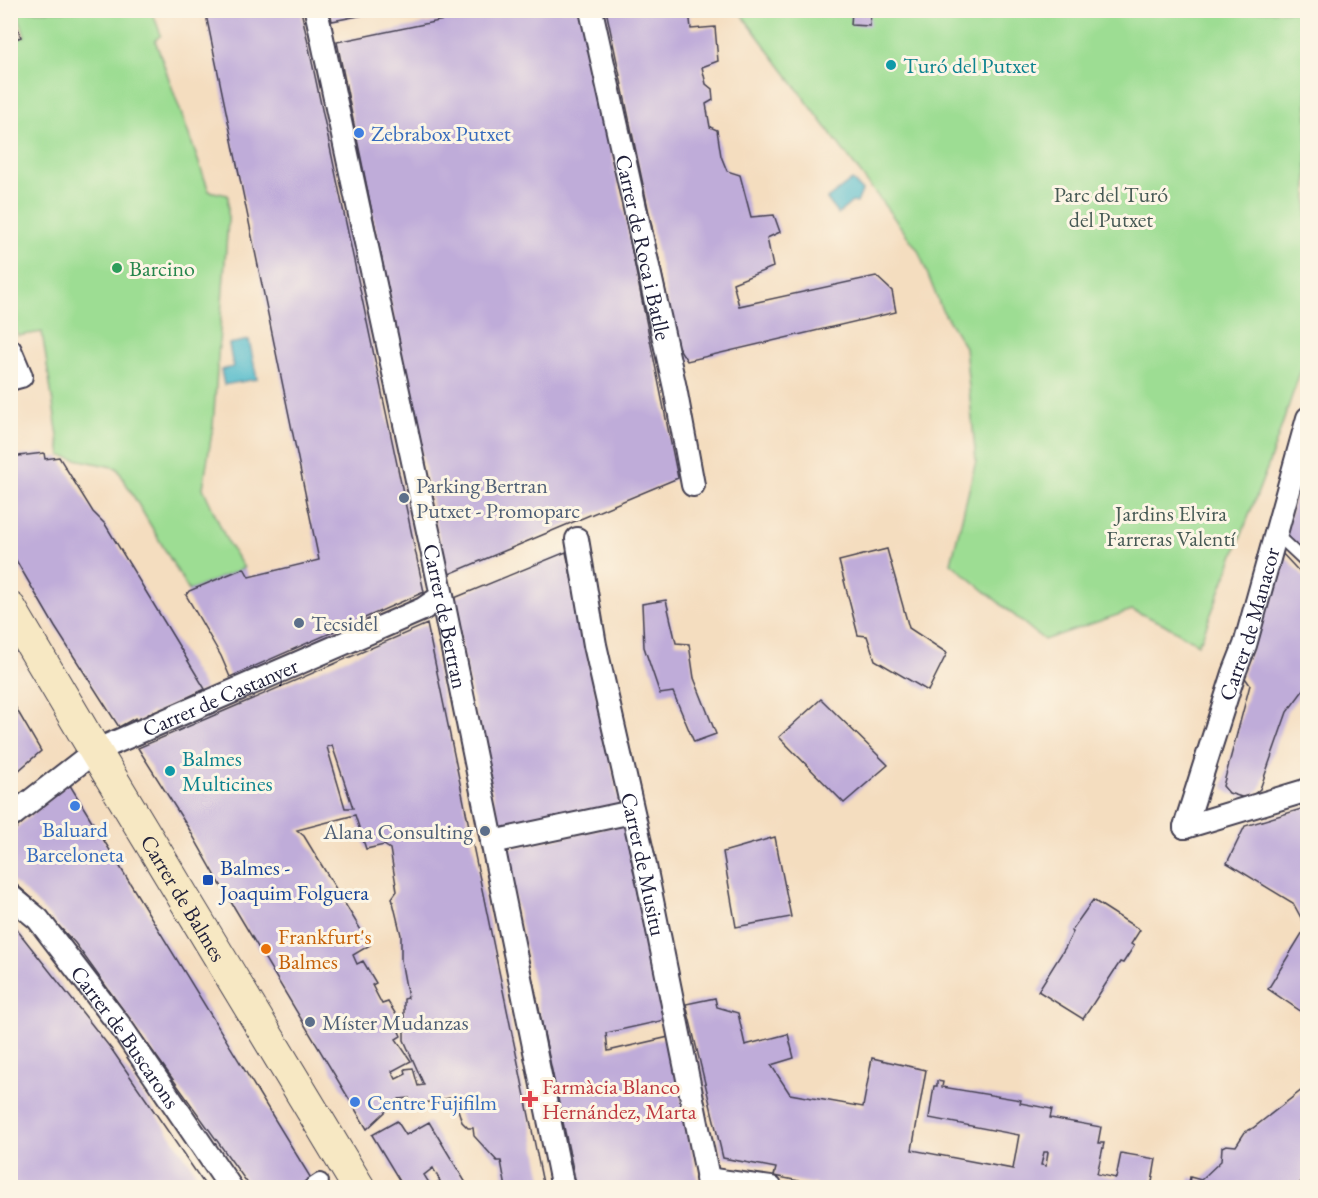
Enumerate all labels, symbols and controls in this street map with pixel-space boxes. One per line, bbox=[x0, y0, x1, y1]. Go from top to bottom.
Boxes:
place label: Turó del Putxet bbox=[903, 51, 1037, 80]
marker: Turó del Putxet bbox=[884, 58, 898, 72]
place label: Zebrabox Putxet bbox=[371, 119, 511, 148]
marker: Zebrabox Putxet bbox=[352, 126, 366, 140]
street label: Carrer de Roca i Batlle bbox=[609, 152, 678, 343]
park label: Parc del Turó del Putxet bbox=[1054, 180, 1168, 234]
place label: Barcino bbox=[129, 254, 195, 283]
marker: Barcino bbox=[110, 261, 124, 275]
place label: Parking Bertran Putxet - Promoparc bbox=[416, 471, 580, 525]
marker: Parking Bertran Putxet - Promoparc bbox=[397, 491, 411, 505]
park label: Jardins Elvira Farreras Valentí bbox=[1106, 499, 1236, 553]
street label: Carrer de Bertran bbox=[416, 541, 475, 692]
street label: Carrer de Manacor bbox=[1212, 544, 1287, 704]
place label: Tecsidel bbox=[311, 609, 378, 638]
marker: Tecsidel bbox=[292, 616, 306, 630]
street label: Carrer de Castanyer bbox=[138, 651, 303, 744]
place label: Balmes Multicines bbox=[182, 744, 273, 798]
marker: Balmes Multicines bbox=[163, 764, 177, 778]
street label: Carrer de Musitu bbox=[614, 790, 673, 939]
marker: Baluard Barceloneta bbox=[68, 799, 82, 813]
place label: Baluard Barceloneta bbox=[26, 815, 124, 869]
place label: Alana Consulting bbox=[322, 817, 473, 846]
marker: Alana Consulting bbox=[478, 824, 492, 838]
street label: Carrer de Balmes bbox=[134, 829, 233, 967]
place label: Balmes - Joaquim Folguera bbox=[218, 853, 369, 907]
marker: Balmes - Joaquim Folguera bbox=[201, 873, 215, 887]
place label: Frankfurt's Balmes bbox=[278, 922, 372, 976]
marker: Frankfurt's Balmes bbox=[259, 942, 273, 956]
street label: Carrer de Buscarons bbox=[64, 960, 186, 1114]
place label: Míster Mudanzas bbox=[322, 1008, 469, 1037]
marker: Míster Mudanzas bbox=[303, 1015, 317, 1029]
place label: Farmàcia Blanco Hernández, Marta bbox=[542, 1072, 697, 1126]
place label: Centre Fujifilm bbox=[367, 1088, 497, 1117]
marker: Farmàcia Blanco Hernández, Marta bbox=[523, 1092, 537, 1106]
marker: Centre Fujifilm bbox=[348, 1095, 362, 1109]

